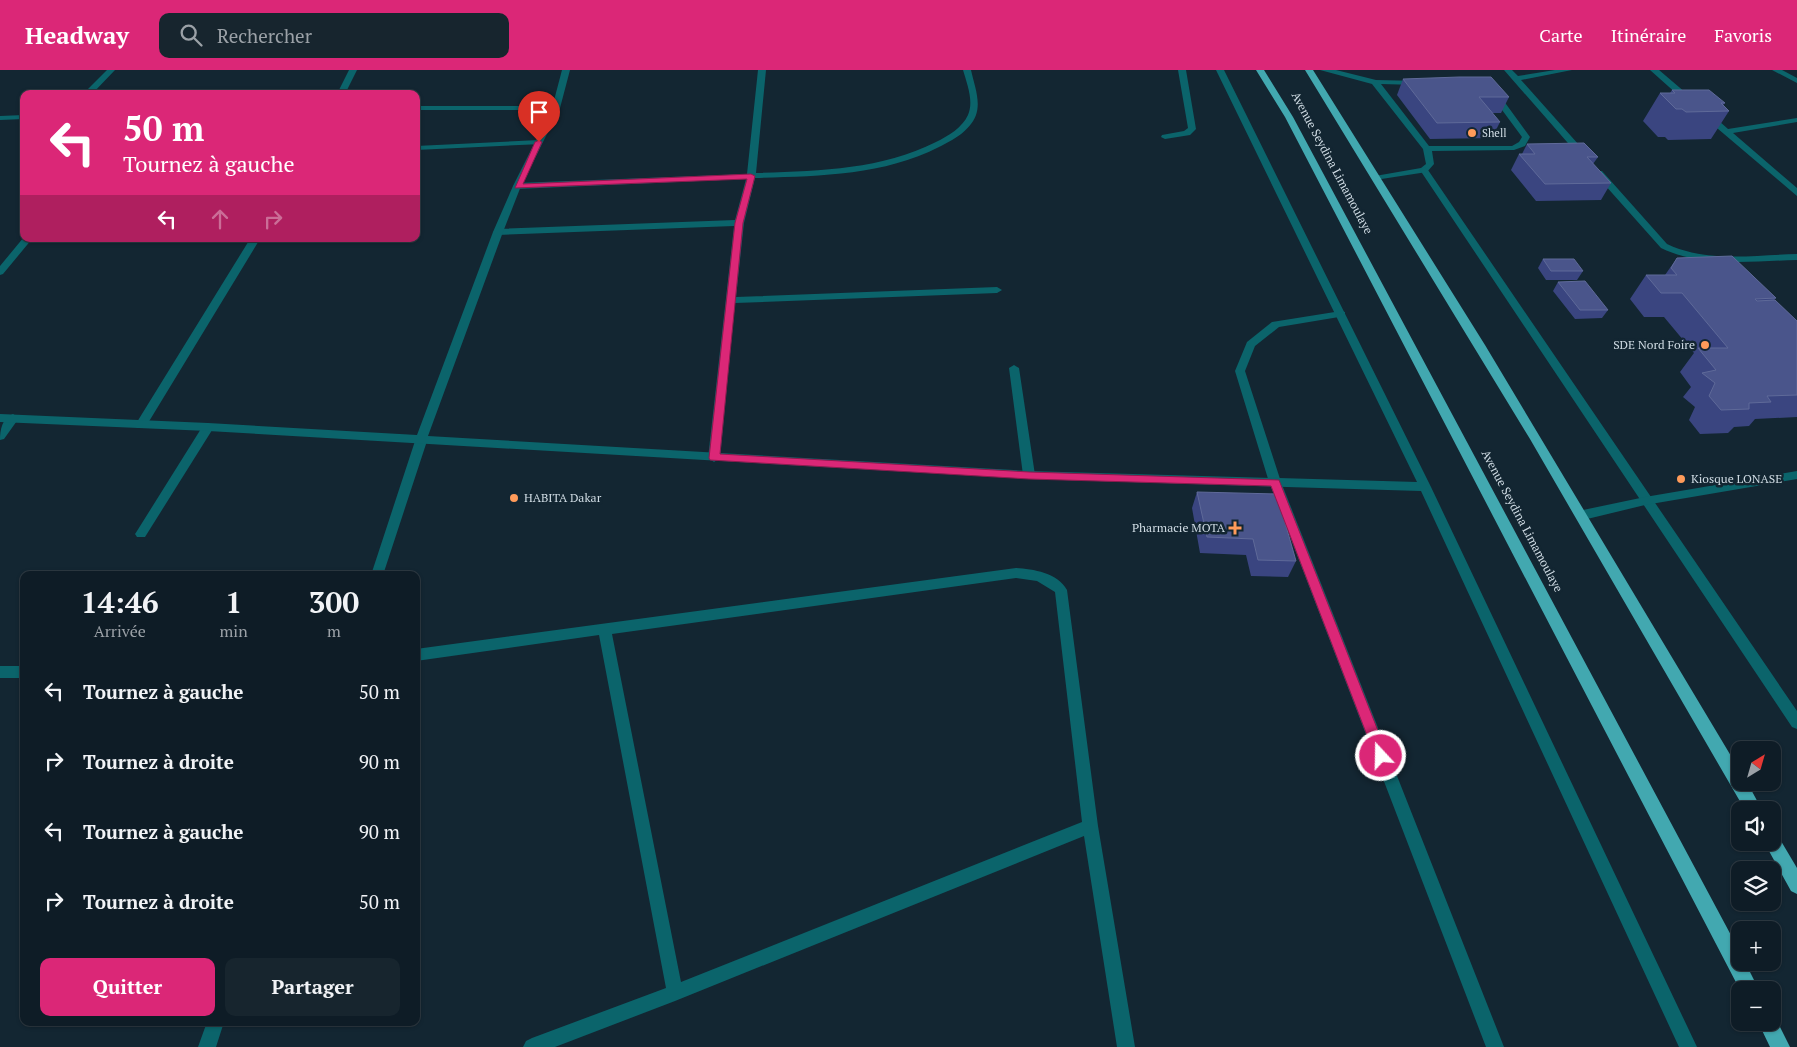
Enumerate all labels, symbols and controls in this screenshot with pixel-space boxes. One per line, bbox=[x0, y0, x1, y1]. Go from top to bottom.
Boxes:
search box bbox=[159, 13, 509, 58]
text: Headway bbox=[25, 19, 129, 51]
icon: search bbox=[177, 21, 205, 49]
text: Rechercher bbox=[217, 23, 312, 48]
text: Carte bbox=[1539, 23, 1583, 47]
text: Itinéraire bbox=[1611, 23, 1686, 47]
text: Favoris bbox=[1714, 23, 1772, 47]
street label: Avenue Seydina Limamoulaye bbox=[1289, 89, 1376, 236]
pin bbox=[518, 91, 560, 142]
icon: arrive bbox=[525, 98, 553, 126]
text: 50 m bbox=[123, 105, 204, 151]
icon: left bbox=[40, 110, 105, 175]
place label: Shell bbox=[1482, 126, 1507, 140]
marker: Shell bbox=[1466, 127, 1478, 139]
text: Tournez à gauche bbox=[123, 149, 294, 178]
icon: left bbox=[153, 205, 181, 233]
icon: ahead bbox=[206, 205, 234, 233]
icon: right bbox=[259, 205, 287, 233]
place label: SDE Nord Foire bbox=[1613, 337, 1695, 352]
marker: SDE Nord Foire bbox=[1699, 339, 1711, 351]
street label: Avenue Seydina Limamoulaye bbox=[1479, 447, 1566, 594]
place label: Kiosque LONASE bbox=[1691, 471, 1782, 486]
marker: Kiosque LONASE bbox=[1675, 473, 1687, 485]
place label: HABITA Dakar bbox=[524, 490, 602, 505]
marker: HABITA Dakar bbox=[508, 492, 520, 504]
place label: Pharmacie MOTA bbox=[1132, 520, 1226, 535]
marker: Pharmacie MOTA bbox=[1229, 522, 1241, 534]
text: 14:46 bbox=[81, 582, 159, 622]
text: 1 bbox=[225, 582, 242, 622]
text: 300 bbox=[308, 582, 359, 622]
text: Arrivée bbox=[94, 620, 146, 642]
text: min bbox=[220, 620, 248, 642]
text: m bbox=[327, 620, 341, 642]
icon: left bbox=[40, 677, 68, 705]
text: Tournez à gauche bbox=[83, 679, 244, 704]
text: 50 m bbox=[359, 679, 400, 704]
position arrow bbox=[1354, 729, 1406, 781]
north arrow bbox=[1731, 741, 1781, 791]
map controls bbox=[1731, 741, 1781, 1031]
icon: right bbox=[40, 747, 68, 775]
text: Tournez à droite bbox=[83, 749, 234, 774]
text: 90 m bbox=[359, 749, 400, 774]
button: sound bbox=[1731, 801, 1781, 851]
icon: left bbox=[40, 817, 68, 845]
text: Tournez à gauche bbox=[83, 819, 244, 844]
text: 90 m bbox=[359, 819, 400, 844]
button: layers bbox=[1731, 861, 1781, 911]
icon: right bbox=[40, 887, 68, 915]
text: Tournez à droite bbox=[83, 889, 234, 914]
text: 50 m bbox=[359, 889, 400, 914]
button: + bbox=[1731, 921, 1781, 971]
button: Quitter bbox=[40, 958, 215, 1016]
button: Partager bbox=[225, 958, 400, 1016]
button: − bbox=[1731, 981, 1781, 1031]

